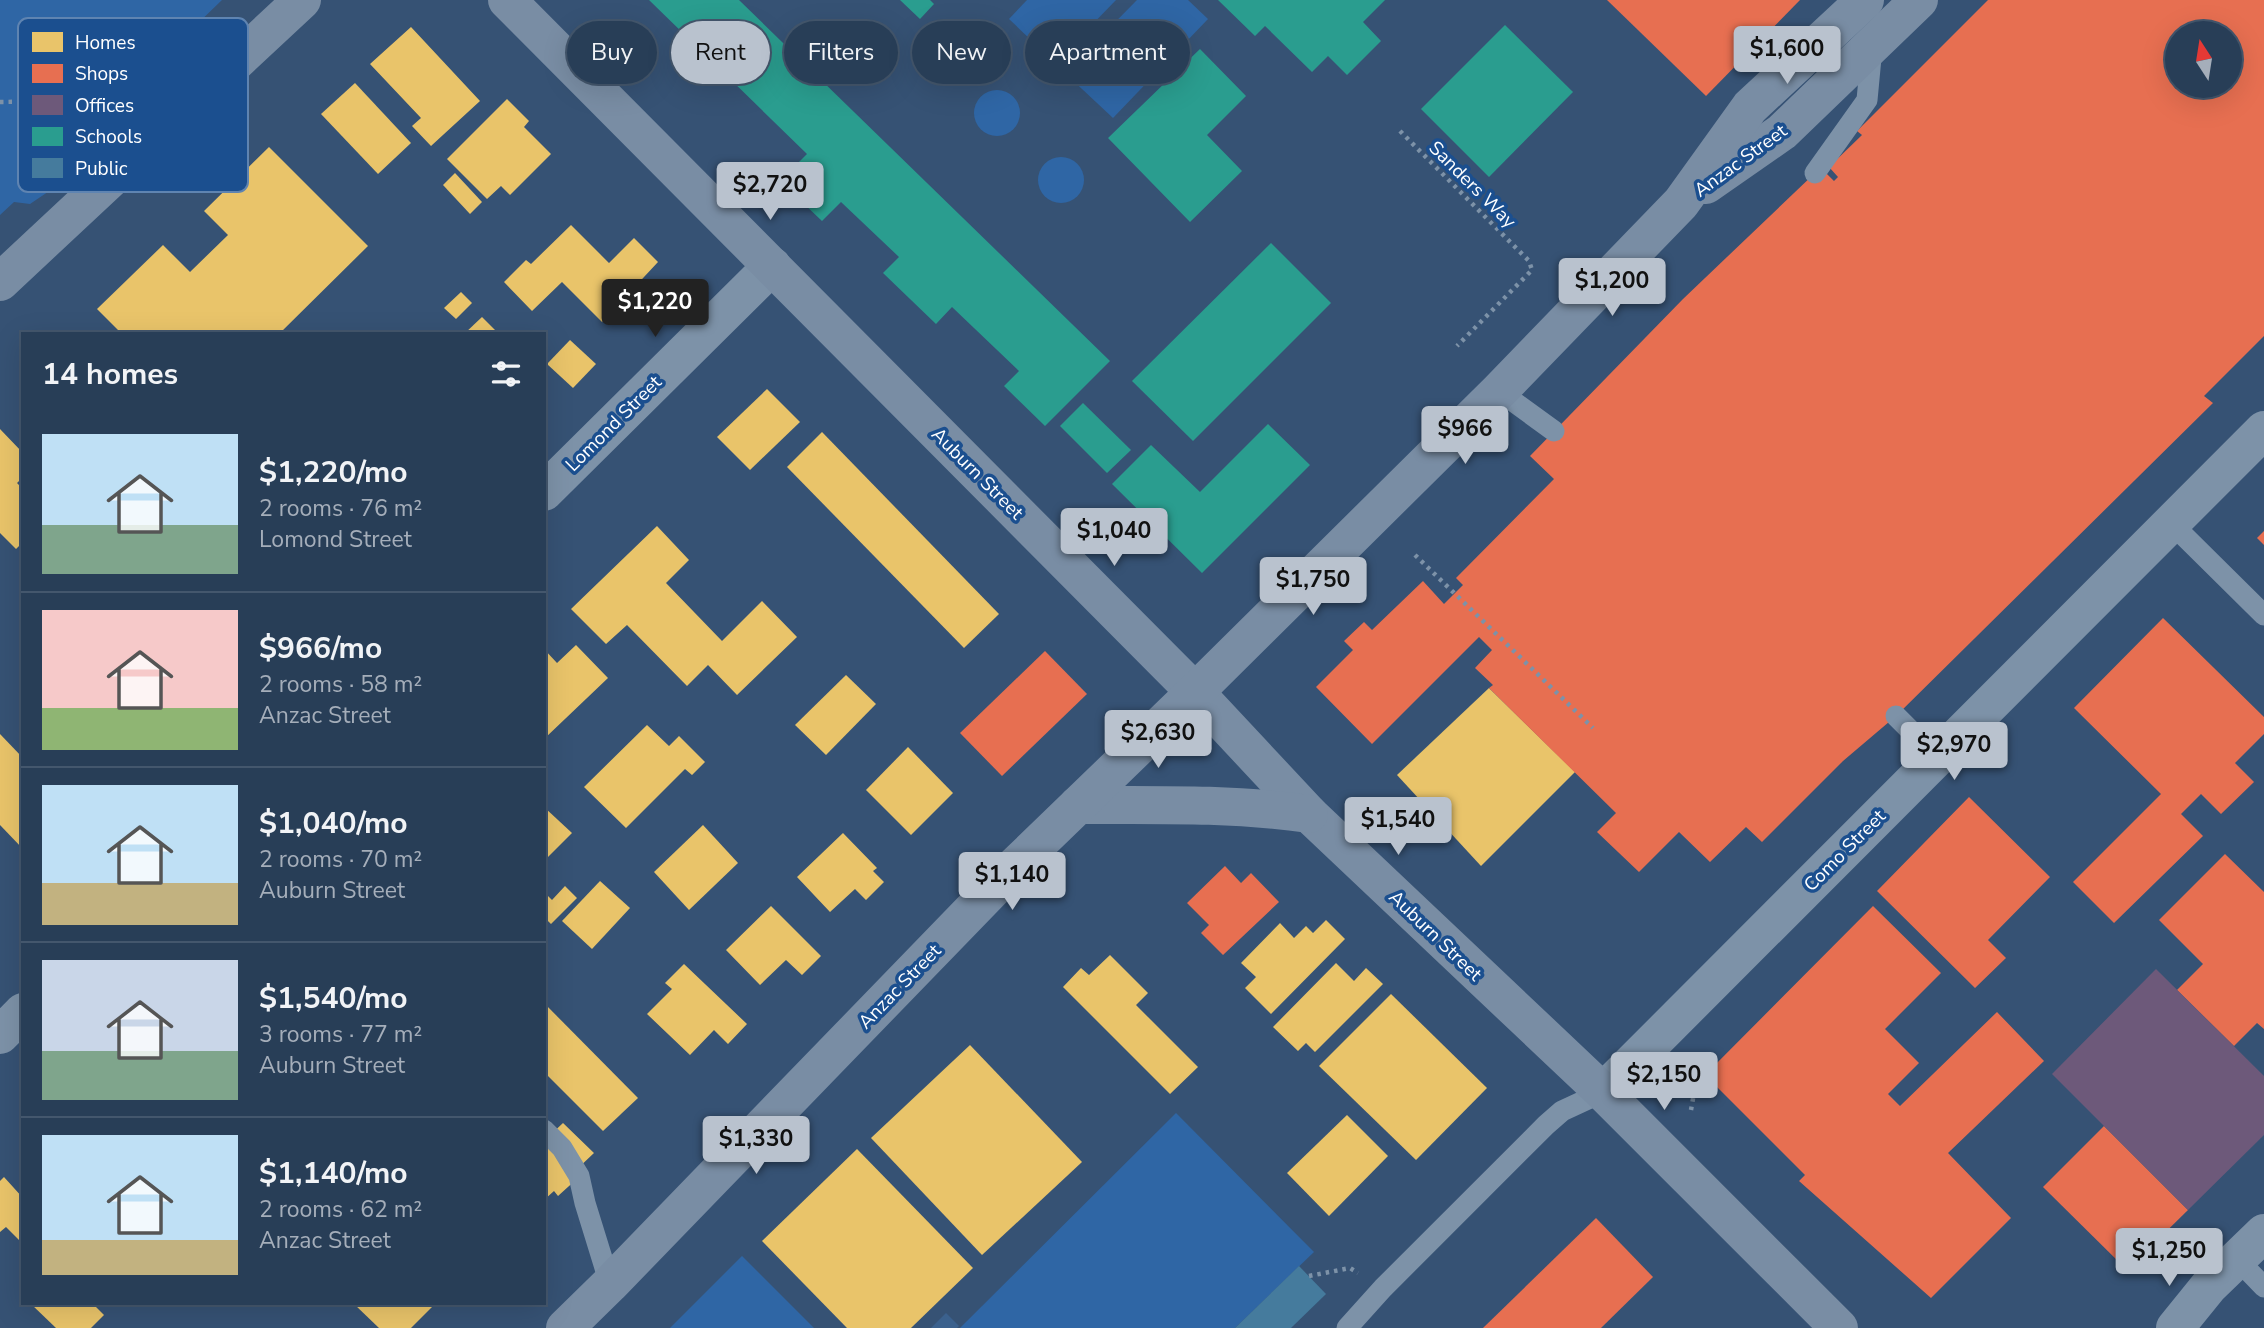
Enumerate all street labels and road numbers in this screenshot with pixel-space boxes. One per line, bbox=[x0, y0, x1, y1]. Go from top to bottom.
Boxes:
street label: Anzac Street bbox=[1689, 118, 1793, 203]
street label: Sanders Way bbox=[1423, 135, 1522, 234]
street label: Lomond Street bbox=[560, 370, 668, 478]
street label: Auburn Street bbox=[925, 422, 1029, 526]
street label: Como Street bbox=[1798, 804, 1892, 897]
street label: Auburn Street bbox=[1383, 884, 1488, 987]
street label: Anzac Street bbox=[853, 938, 947, 1035]

